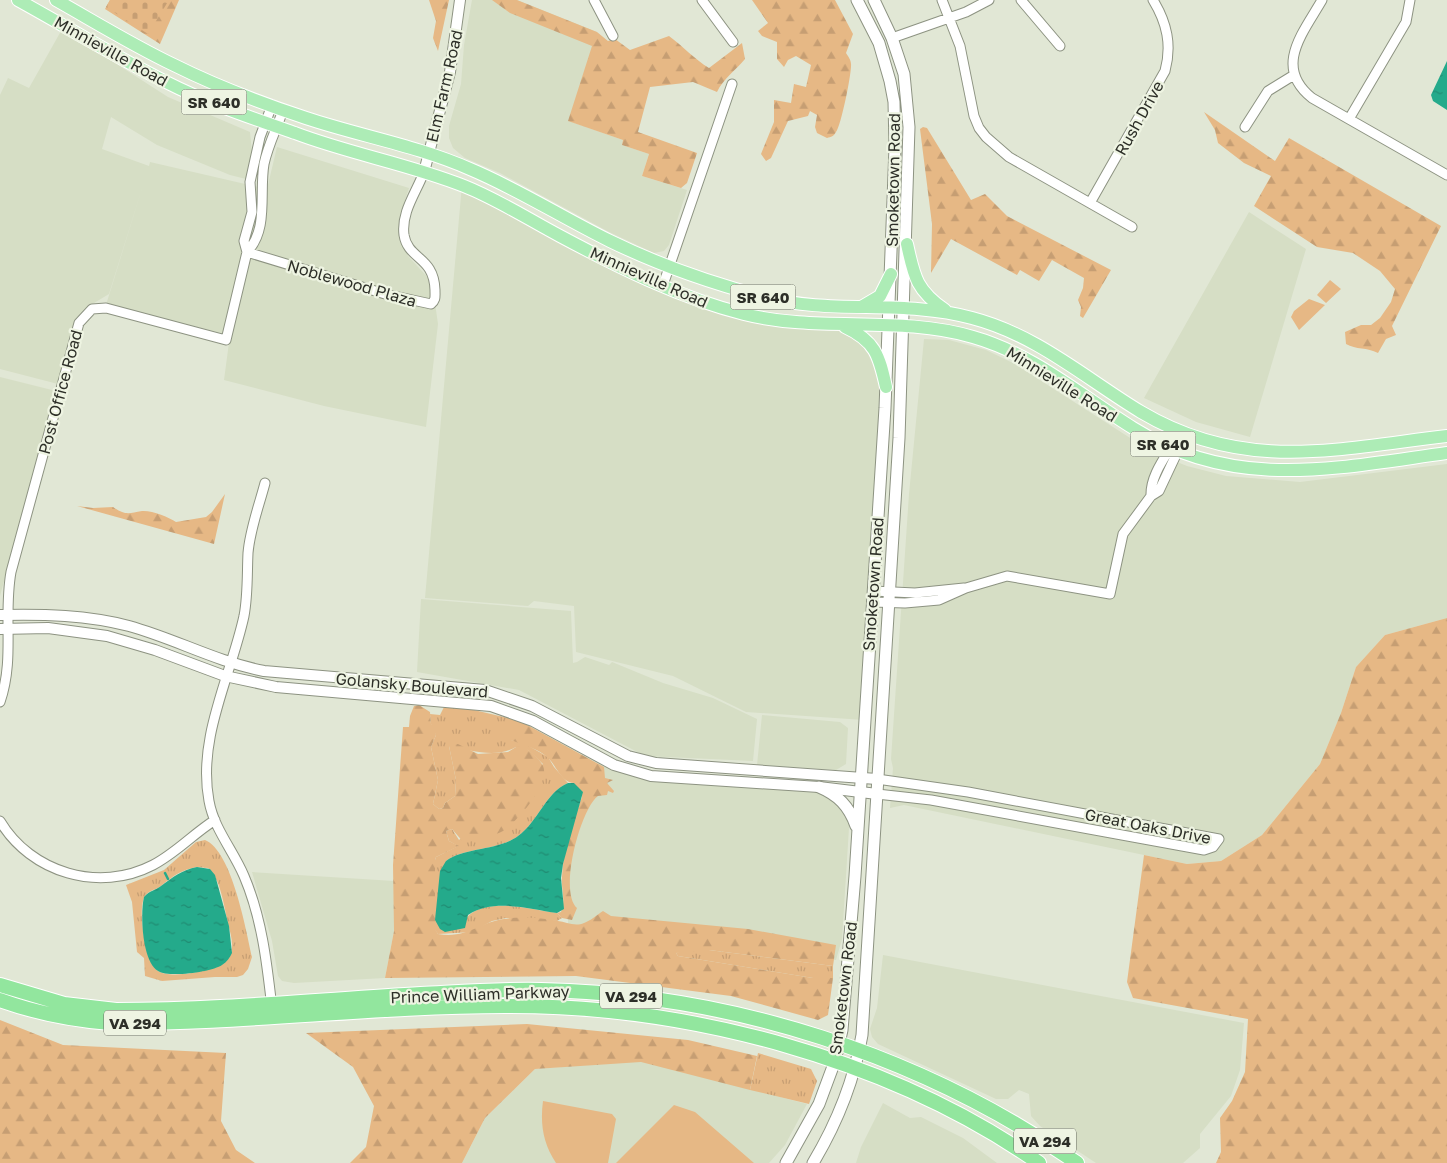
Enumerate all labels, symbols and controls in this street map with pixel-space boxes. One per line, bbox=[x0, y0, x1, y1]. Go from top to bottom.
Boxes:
street label: Minnieville Road bbox=[51, 12, 171, 90]
street label: Elm Farm Road bbox=[421, 28, 467, 144]
street label: Rush Drive bbox=[1110, 77, 1168, 159]
road number: SR 640 bbox=[182, 90, 246, 114]
street label: Smoketown Road bbox=[882, 113, 904, 247]
street label: Minnieville Road bbox=[587, 242, 711, 312]
street label: Noblewood Plaza bbox=[285, 255, 419, 311]
road number: SR 640 bbox=[730, 284, 796, 310]
street label: Post Office Road bbox=[34, 328, 86, 456]
street label: Minnieville Road bbox=[1003, 342, 1121, 426]
road number: SR 640 bbox=[1130, 432, 1196, 456]
street label: Smoketown Road bbox=[858, 517, 888, 651]
street label: Golansky Boulevard bbox=[335, 668, 489, 702]
street label: Great Oaks Drive bbox=[1083, 804, 1213, 848]
street label: Smoketown Road bbox=[825, 920, 861, 1056]
street label: Prince William Parkway bbox=[390, 981, 570, 1007]
road number: VA 294 bbox=[600, 984, 662, 1008]
road number: VA 294 bbox=[104, 1010, 166, 1036]
road number: VA 294 bbox=[1014, 1128, 1076, 1154]

